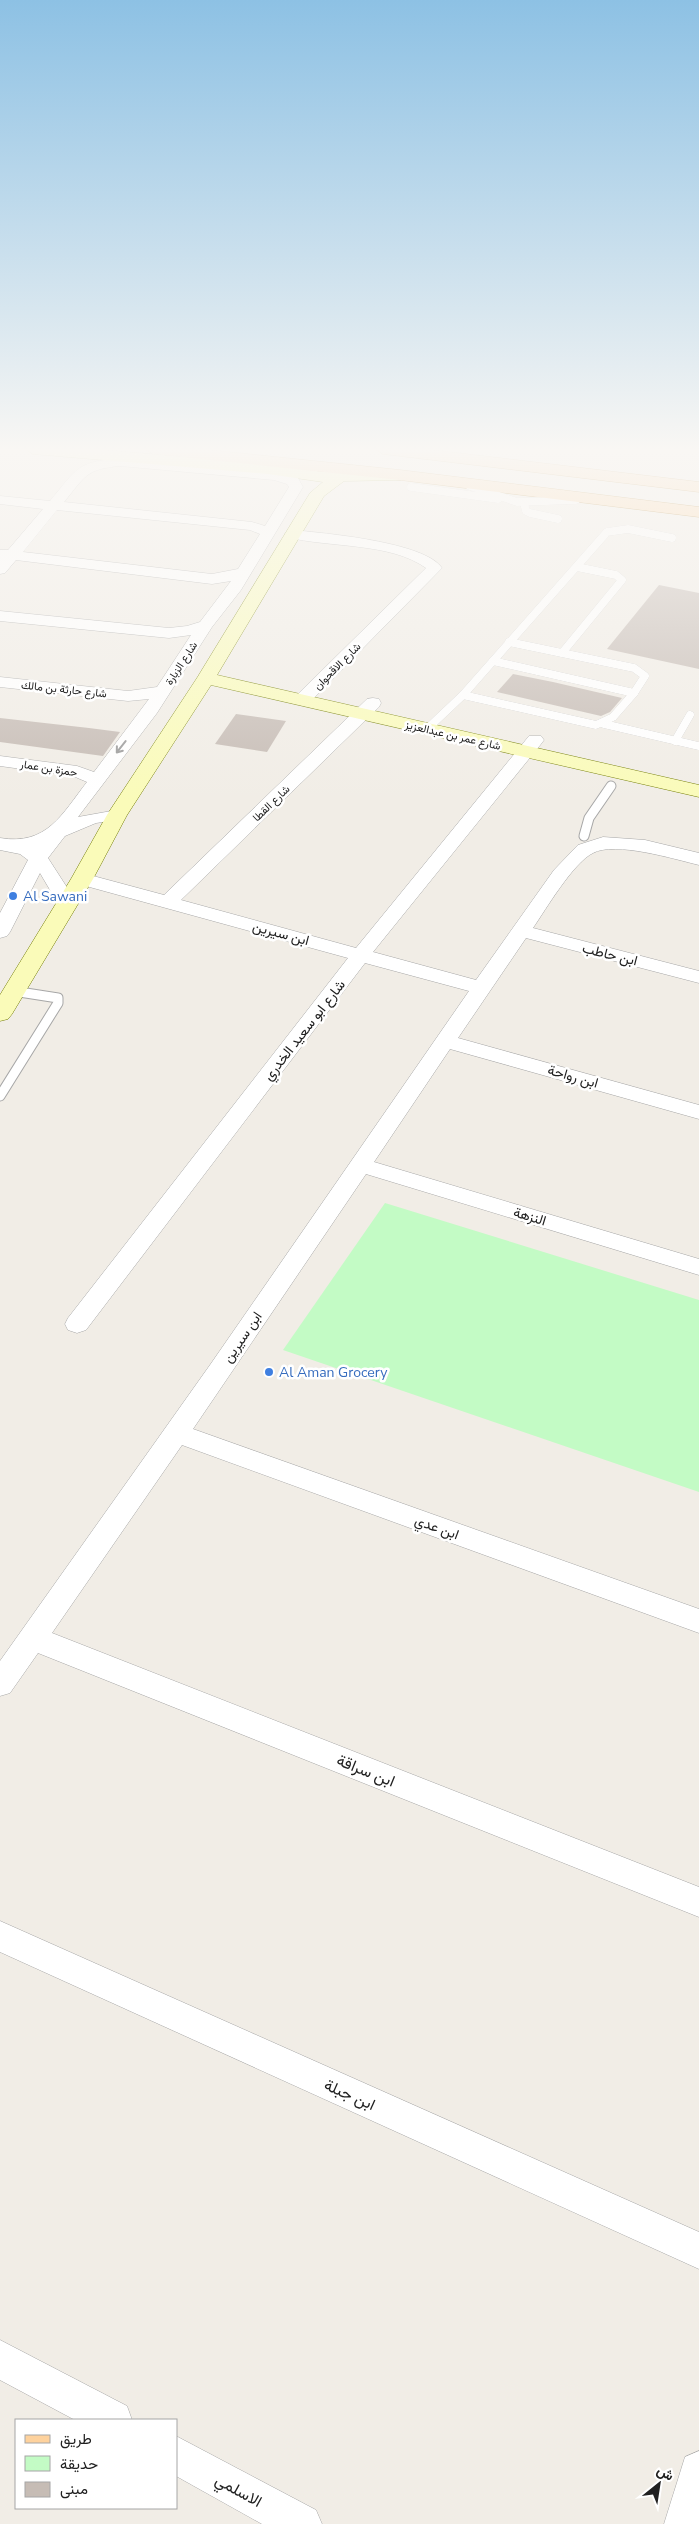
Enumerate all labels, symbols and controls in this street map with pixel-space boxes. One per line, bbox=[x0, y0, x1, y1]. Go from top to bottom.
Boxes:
street label: شارع الزبارة bbox=[162, 638, 201, 688]
street label: شارع الاقحوان bbox=[310, 639, 365, 693]
street label: شارع حارثة بن مالك bbox=[20, 678, 108, 702]
street label: شارع عمر بن عبدالعزيز bbox=[403, 717, 503, 754]
one-way arrow bbox=[116, 740, 127, 753]
street label: حمزة بن عمار bbox=[18, 756, 79, 780]
street label: شارع القطا bbox=[249, 782, 293, 825]
place label: Al Sawani bbox=[23, 887, 87, 906]
marker: Al Sawani bbox=[7, 890, 19, 902]
street label: ابن سيرين bbox=[250, 917, 311, 950]
street label: ابن حاطب bbox=[580, 938, 639, 971]
street label: شارع ابو سعيد الخدري bbox=[259, 976, 351, 1086]
street label: ابن رواحة bbox=[545, 1060, 600, 1093]
street label: النزهة bbox=[511, 1203, 549, 1230]
street label: ابن سيرين bbox=[218, 1308, 267, 1367]
place label: Al Aman Grocery bbox=[279, 1363, 388, 1382]
marker: Al Aman Grocery bbox=[263, 1366, 275, 1378]
street label: ابن عدي bbox=[411, 1511, 462, 1546]
street label: ابن سراقة bbox=[333, 1749, 398, 1793]
street label: ابن جبلة bbox=[321, 2074, 379, 2116]
legend bbox=[15, 2419, 178, 2509]
text: طريق bbox=[60, 2429, 92, 2449]
text: حديقة bbox=[60, 2454, 98, 2474]
north arrow bbox=[634, 2459, 684, 2509]
text: ش bbox=[653, 2461, 677, 2486]
street label: الاسلمي bbox=[210, 2469, 266, 2514]
text: مبنى bbox=[60, 2479, 88, 2499]

